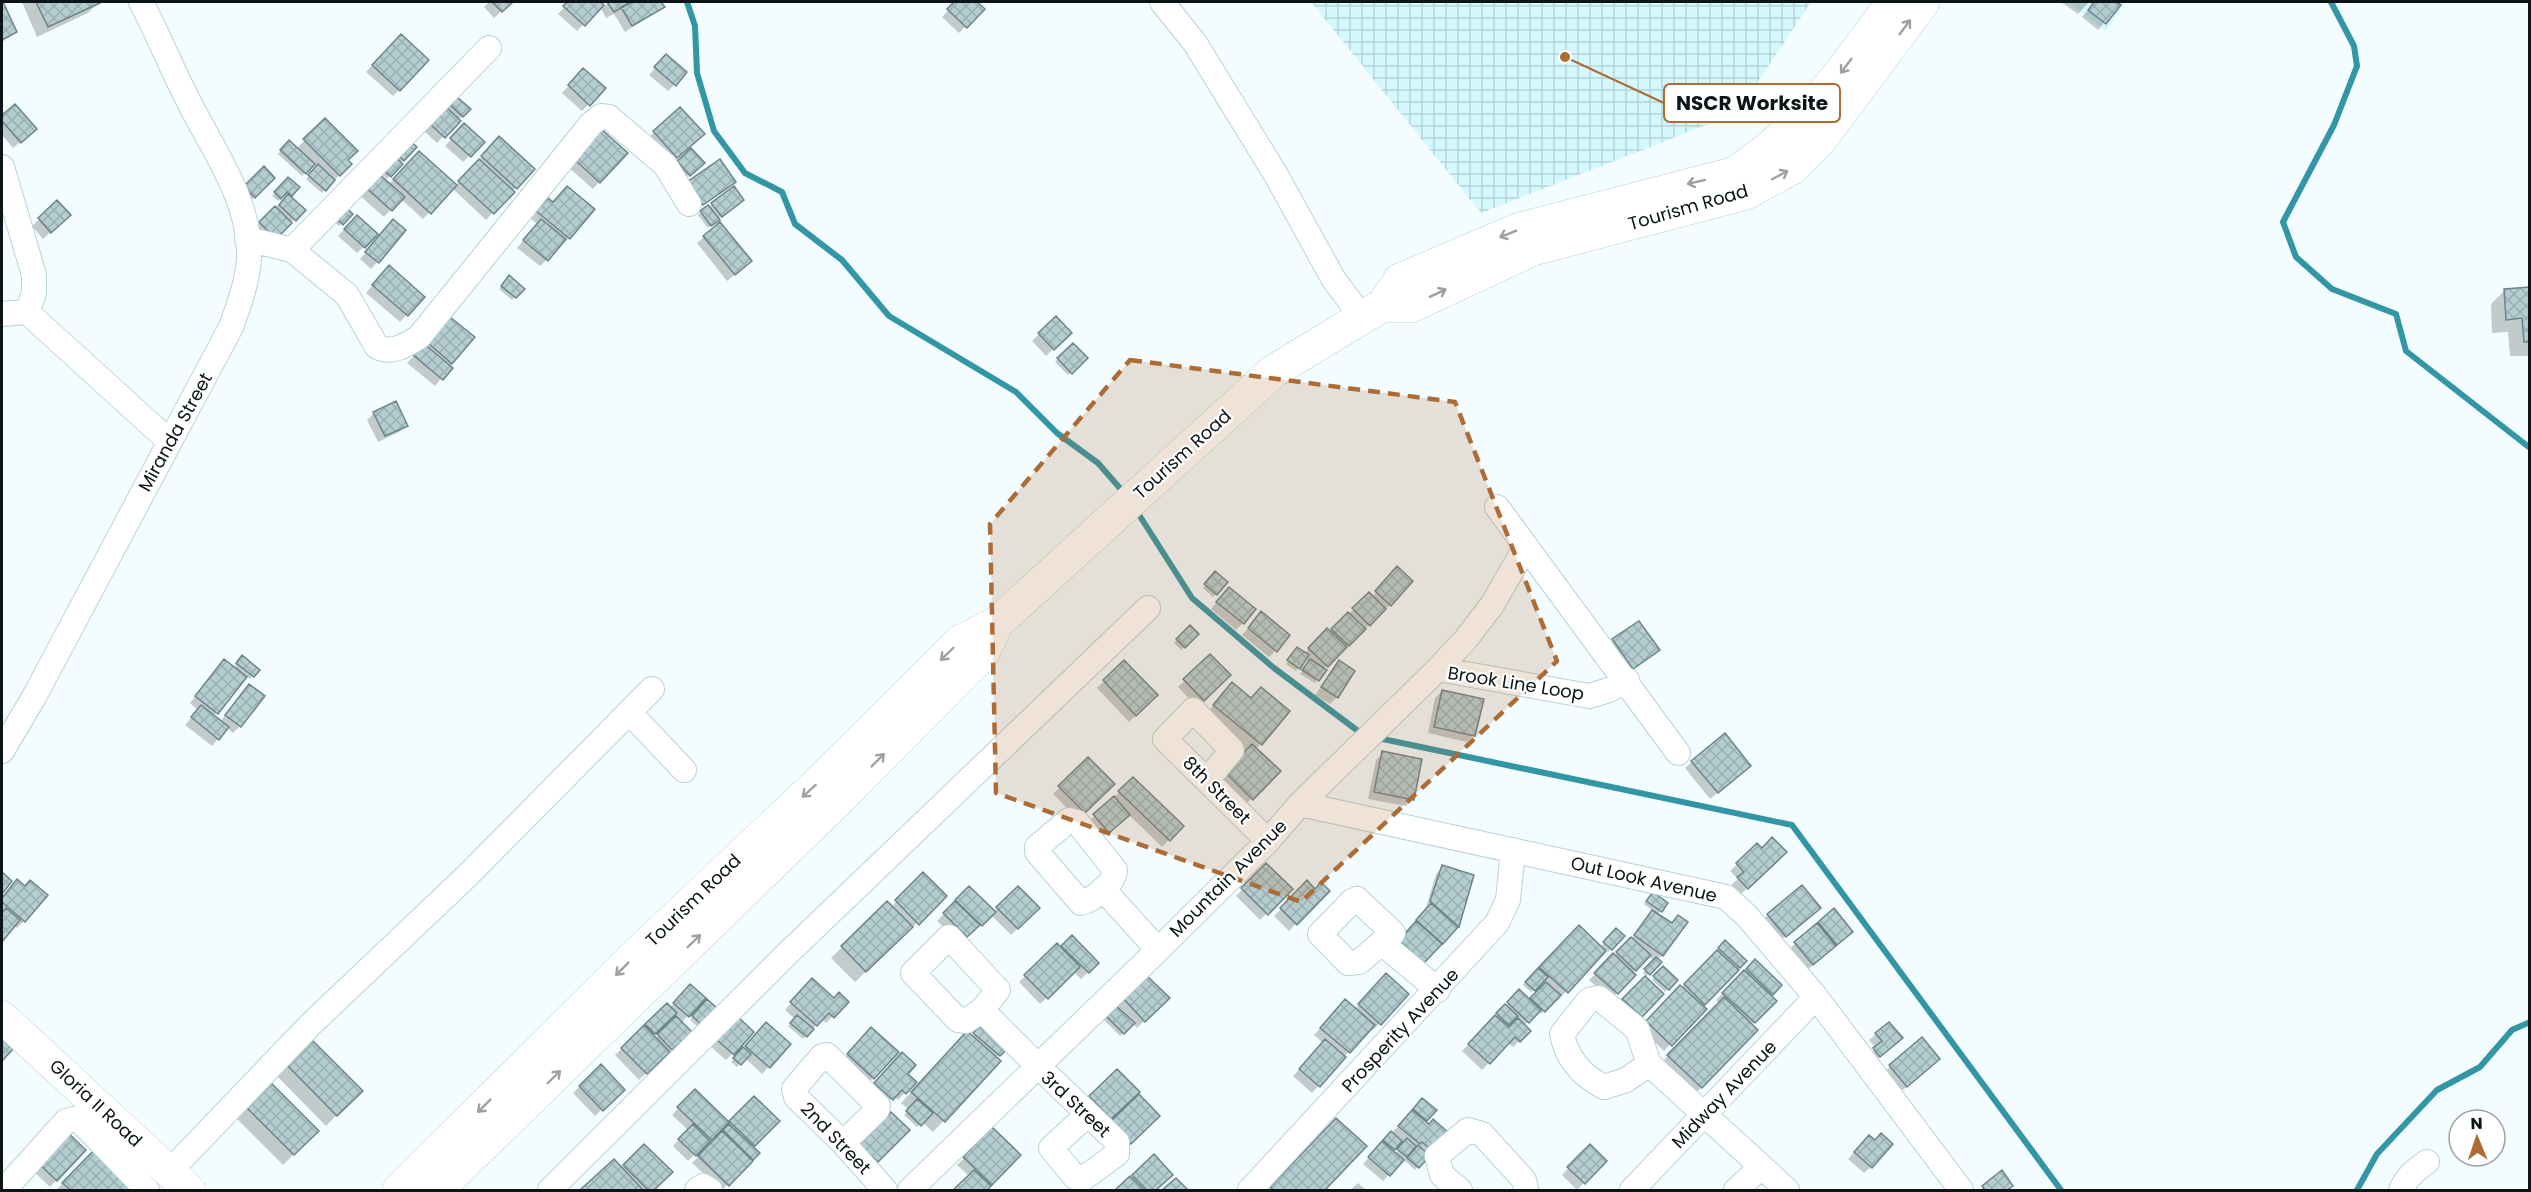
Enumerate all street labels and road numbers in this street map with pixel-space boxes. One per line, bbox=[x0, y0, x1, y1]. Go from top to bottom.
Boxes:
street label: Tourism Road bbox=[1625, 178, 1751, 236]
street label: Miranda Street bbox=[132, 368, 218, 496]
street label: Tourism Road bbox=[1128, 403, 1236, 505]
street label: Brook Line Loop bbox=[1446, 660, 1586, 706]
street label: 8th Street bbox=[1177, 750, 1257, 830]
street label: Mountain Avenue bbox=[1164, 814, 1292, 942]
street label: Tourism Road bbox=[640, 848, 746, 952]
street label: Out Look Avenue bbox=[1568, 850, 1720, 908]
street label: Prosperity Avenue bbox=[1336, 962, 1464, 1098]
street label: Midway Avenue bbox=[1666, 1034, 1782, 1154]
street label: Gloria II Road bbox=[44, 1053, 148, 1153]
street label: 3rd Street bbox=[1036, 1065, 1116, 1143]
street label: 2nd Street bbox=[795, 1096, 877, 1180]

